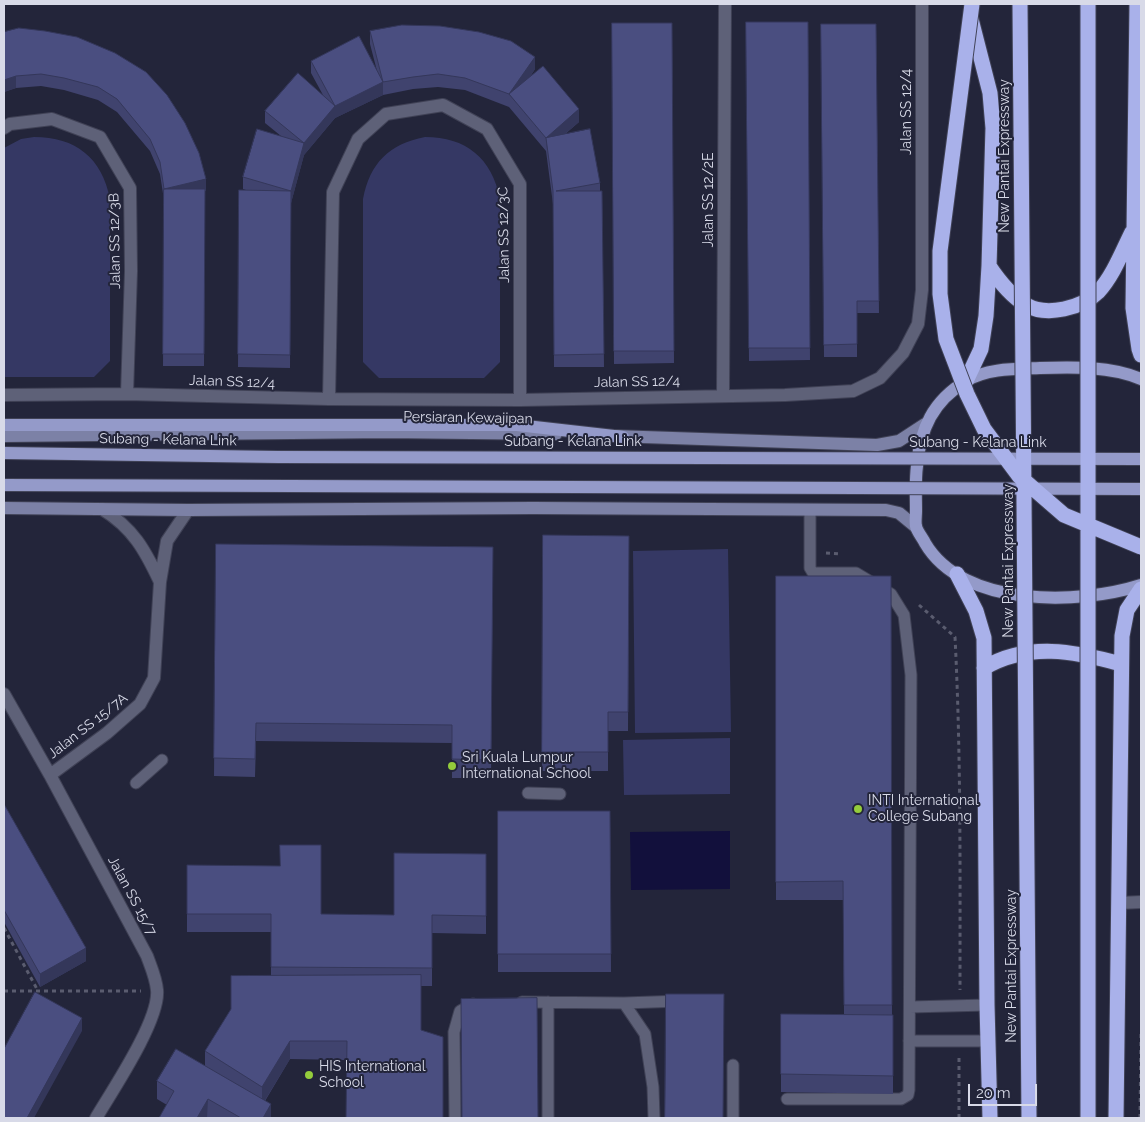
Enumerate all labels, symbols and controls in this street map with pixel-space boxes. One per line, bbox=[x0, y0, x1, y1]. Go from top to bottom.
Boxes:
street label: Jalan SS 12/4 bbox=[899, 69, 915, 155]
street label: New Pantai Expressway bbox=[997, 79, 1013, 233]
street label: Jalan SS 12/2E bbox=[701, 152, 717, 248]
street label: Jalan SS 12/3C bbox=[495, 187, 513, 283]
street label: Jalan SS 12/3B bbox=[106, 193, 124, 289]
street label: Jalan SS 12/4 bbox=[189, 372, 275, 392]
street label: Jalan SS 12/4 bbox=[594, 373, 680, 391]
street label: Persiaran Kewajipan bbox=[403, 408, 533, 428]
street label: Subang - Kelana Link bbox=[99, 430, 237, 450]
street label: Subang - Kelana Link bbox=[504, 434, 642, 450]
street label: Subang - Kelana Link bbox=[909, 435, 1047, 451]
street label: New Pantai Expressway bbox=[1001, 484, 1017, 638]
street label: Jalan SS 15/7A bbox=[45, 690, 131, 762]
place label: Sri Kuala Lumpur International School bbox=[462, 750, 591, 782]
marker: Sri Kuala Lumpur International School bbox=[446, 760, 458, 772]
place label: INTI International College Subang bbox=[868, 793, 979, 826]
marker: INTI International College Subang bbox=[852, 803, 864, 815]
street label: Jalan SS 15/7 bbox=[104, 853, 160, 939]
street label: New Pantai Expressway bbox=[1004, 889, 1020, 1043]
place label: HIS International School bbox=[319, 1059, 426, 1092]
marker: HIS International School bbox=[303, 1069, 315, 1081]
scale bar bbox=[970, 1074, 1039, 1106]
text: 20 m bbox=[976, 1084, 1011, 1102]

